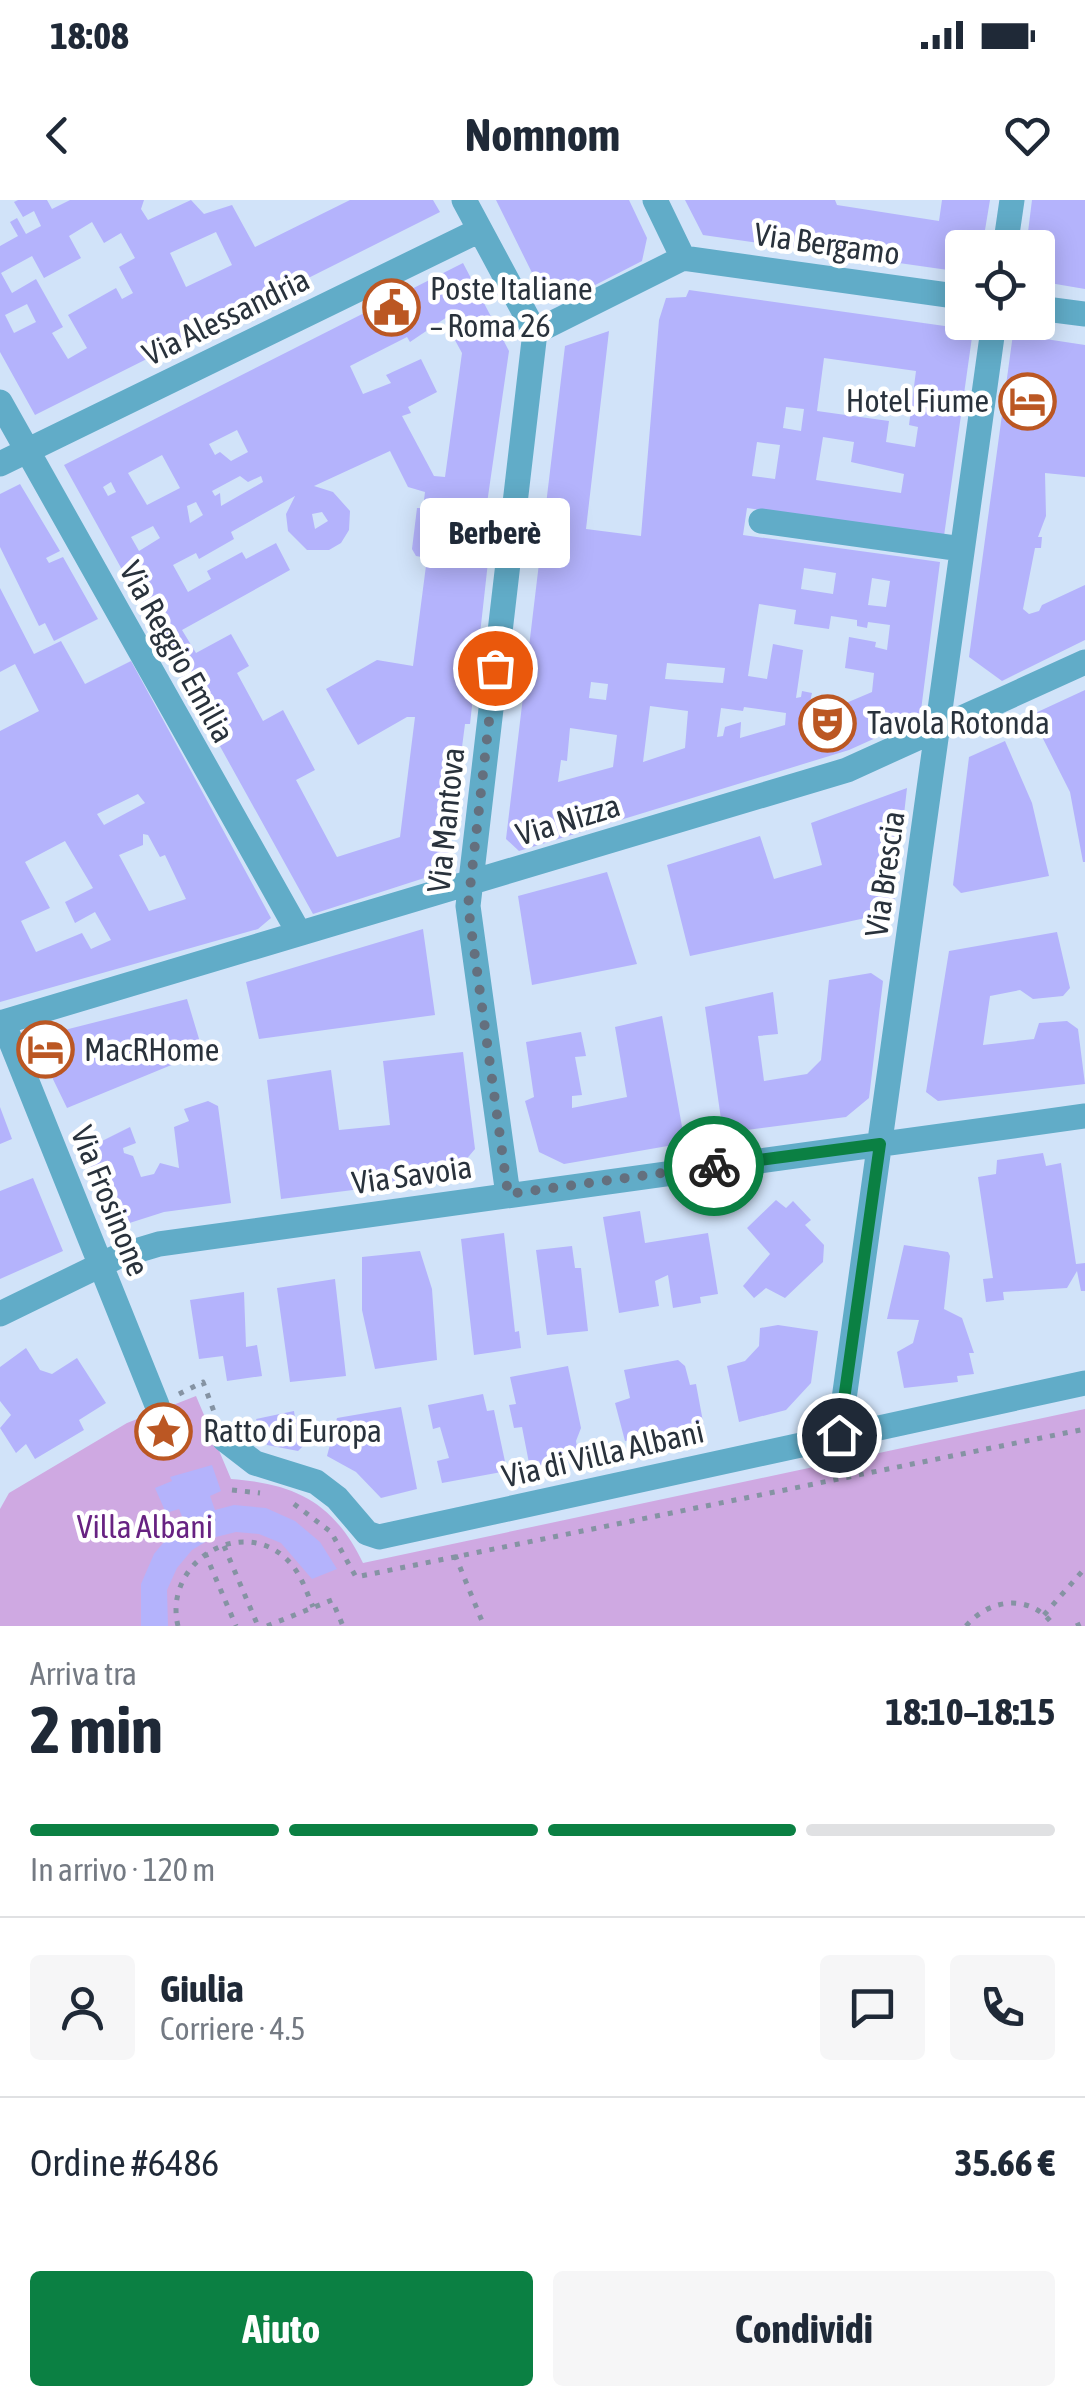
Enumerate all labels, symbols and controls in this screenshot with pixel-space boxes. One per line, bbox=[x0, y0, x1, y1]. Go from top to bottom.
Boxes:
text: 18:08 bbox=[50, 14, 129, 57]
icon: back bbox=[30, 108, 85, 163]
icon: heart bbox=[1000, 108, 1055, 163]
text: Nomnom bbox=[465, 109, 620, 161]
street label: Via Bergamo bbox=[752, 215, 902, 272]
map controls bbox=[945, 230, 1055, 340]
button: locate bbox=[945, 230, 1055, 340]
street label: Via Alessandria bbox=[137, 260, 315, 373]
place label: Poste Italiane – Roma 26 bbox=[430, 270, 593, 344]
public building icon: Poste Italiane – Roma 26 bbox=[361, 277, 421, 337]
hotel icon: Hotel Fiume bbox=[998, 371, 1058, 431]
place label: Hotel Fiume bbox=[846, 382, 989, 419]
callout: Berberè bbox=[420, 498, 570, 568]
text: Berberè bbox=[449, 514, 541, 551]
street label: Via Reggio Emilia bbox=[112, 555, 242, 749]
pin bbox=[453, 626, 538, 711]
icon: bag bbox=[468, 641, 523, 696]
theatre icon: Tavola Rotonda bbox=[798, 693, 858, 753]
place label: Tavola Rotonda bbox=[867, 704, 1050, 741]
street label: Via Mantova bbox=[419, 746, 472, 894]
street label: Via Nizza bbox=[512, 786, 624, 853]
street label: Via Brescia bbox=[857, 809, 912, 939]
hotel icon: MacRHome bbox=[15, 1020, 75, 1080]
place label: MacRHome bbox=[84, 1031, 219, 1068]
courier bbox=[664, 1116, 764, 1216]
street label: Via Frosinone bbox=[64, 1120, 157, 1281]
icon: bike bbox=[687, 1139, 742, 1194]
street label: Via Savoia bbox=[350, 1148, 474, 1201]
pin bbox=[797, 1393, 882, 1478]
place icon: Ratto di Europa bbox=[134, 1401, 194, 1461]
icon: home bbox=[812, 1408, 867, 1463]
place label: Ratto di Europa bbox=[203, 1412, 382, 1449]
street label: Via di Villa Albani bbox=[499, 1412, 707, 1495]
park label: Villa Albani bbox=[77, 1508, 213, 1545]
text: Arriva tra bbox=[30, 1655, 137, 1692]
text: 18:10–18:15 bbox=[885, 1690, 1055, 1733]
text: 2 min bbox=[30, 1692, 163, 1767]
text: In arrivo · 120 m bbox=[30, 1851, 215, 1888]
button: person bbox=[30, 1955, 135, 2060]
button: chat bbox=[820, 1955, 925, 2060]
button: phone bbox=[950, 1955, 1055, 2060]
text: Giulia bbox=[160, 1967, 244, 2010]
text: Corriere · 4.5 bbox=[160, 2010, 306, 2047]
text: Ordine #6486 bbox=[30, 2141, 219, 2184]
text: 35.66 € bbox=[954, 2141, 1055, 2184]
button: Aiuto bbox=[30, 2271, 533, 2386]
button: Condividi bbox=[553, 2271, 1055, 2386]

